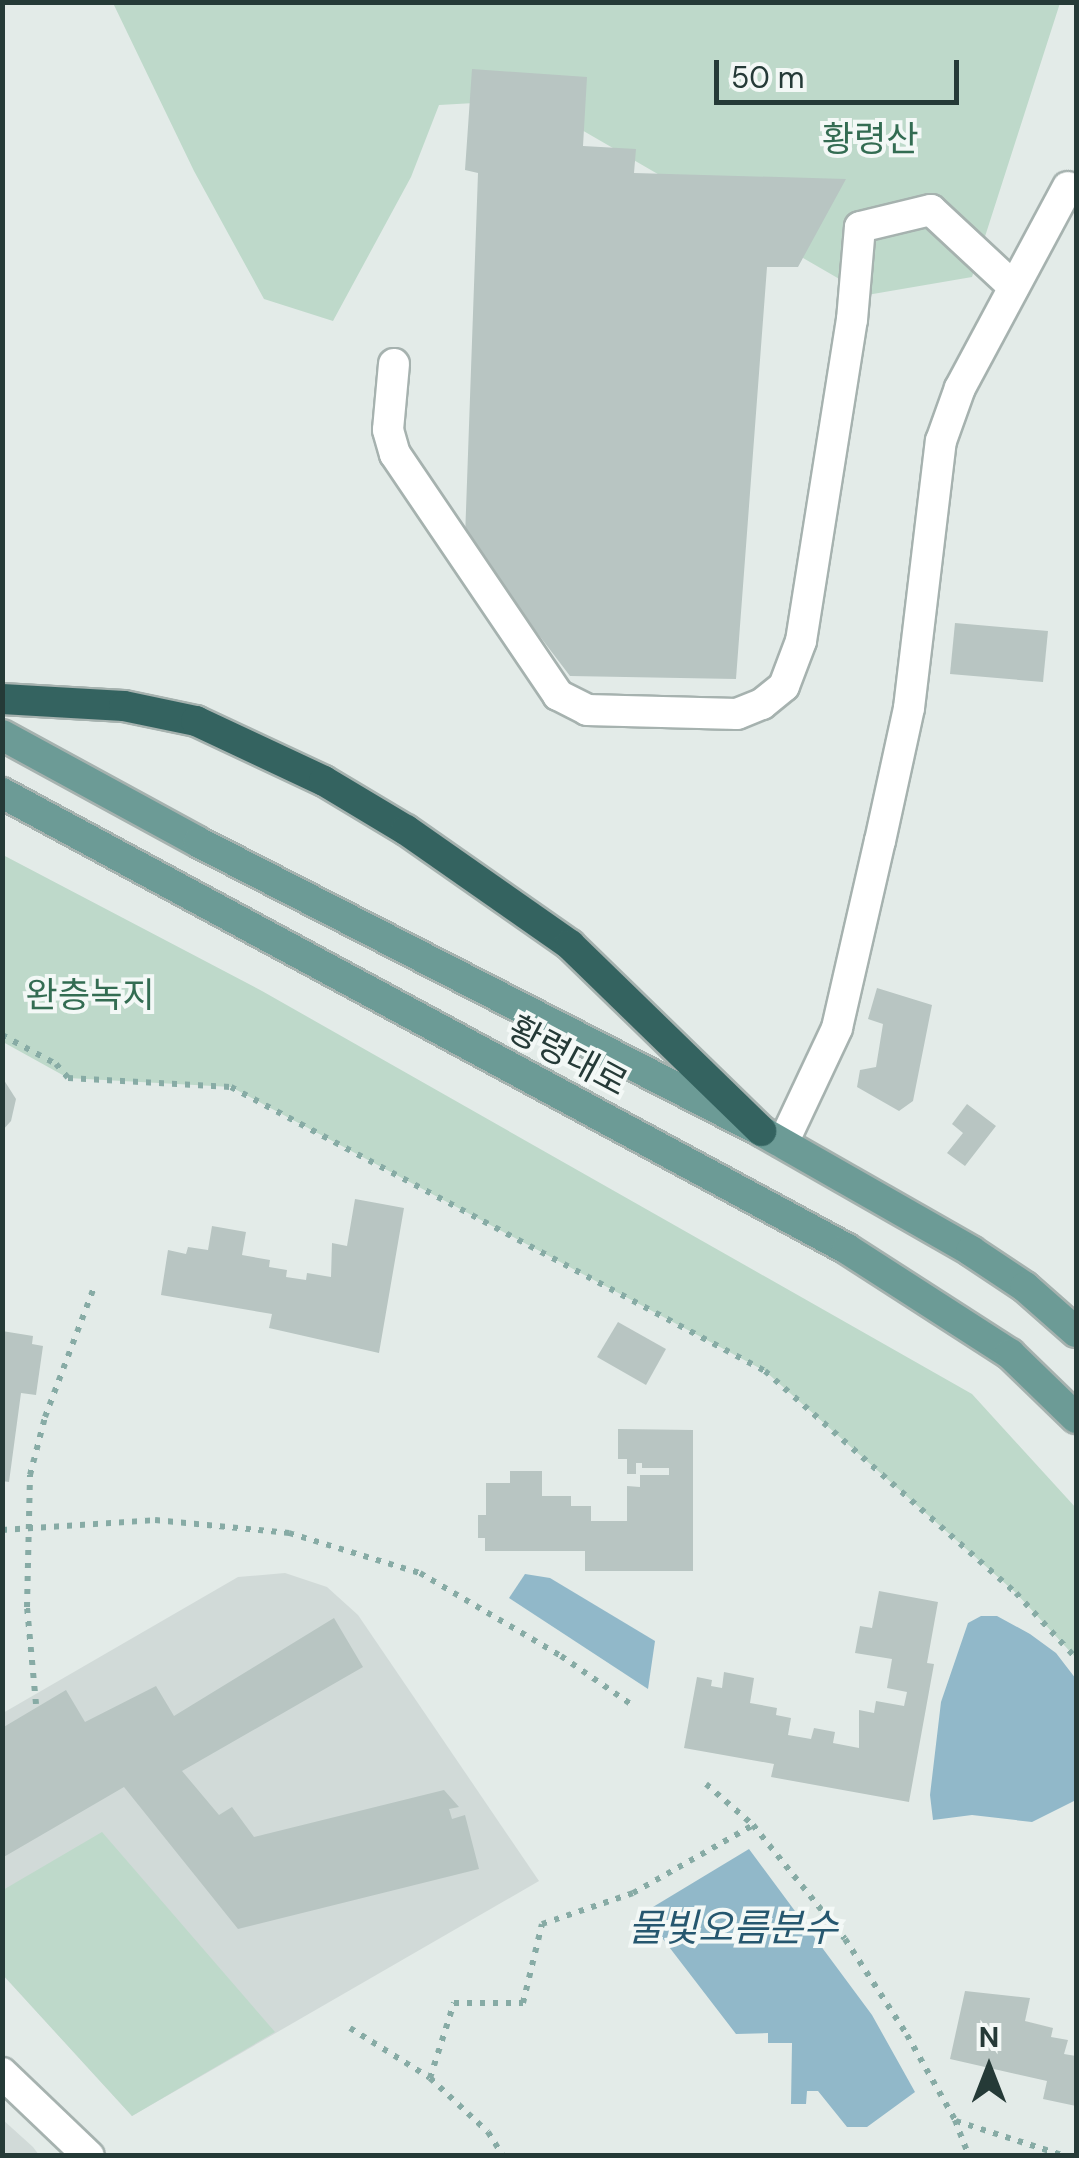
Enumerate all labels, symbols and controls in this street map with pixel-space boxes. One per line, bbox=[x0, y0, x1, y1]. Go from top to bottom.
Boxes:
scale bar bbox=[719, 40, 964, 102]
text: 50 m bbox=[731, 58, 805, 97]
park label: 황령산 bbox=[822, 118, 918, 160]
park label: 완층녹지 bbox=[26, 974, 154, 1016]
street label: 황령대로 bbox=[501, 1007, 635, 1105]
water label: 물빛오름분수 bbox=[628, 1906, 838, 1952]
north arrow bbox=[939, 2018, 1039, 2118]
text: N bbox=[979, 2019, 999, 2056]

